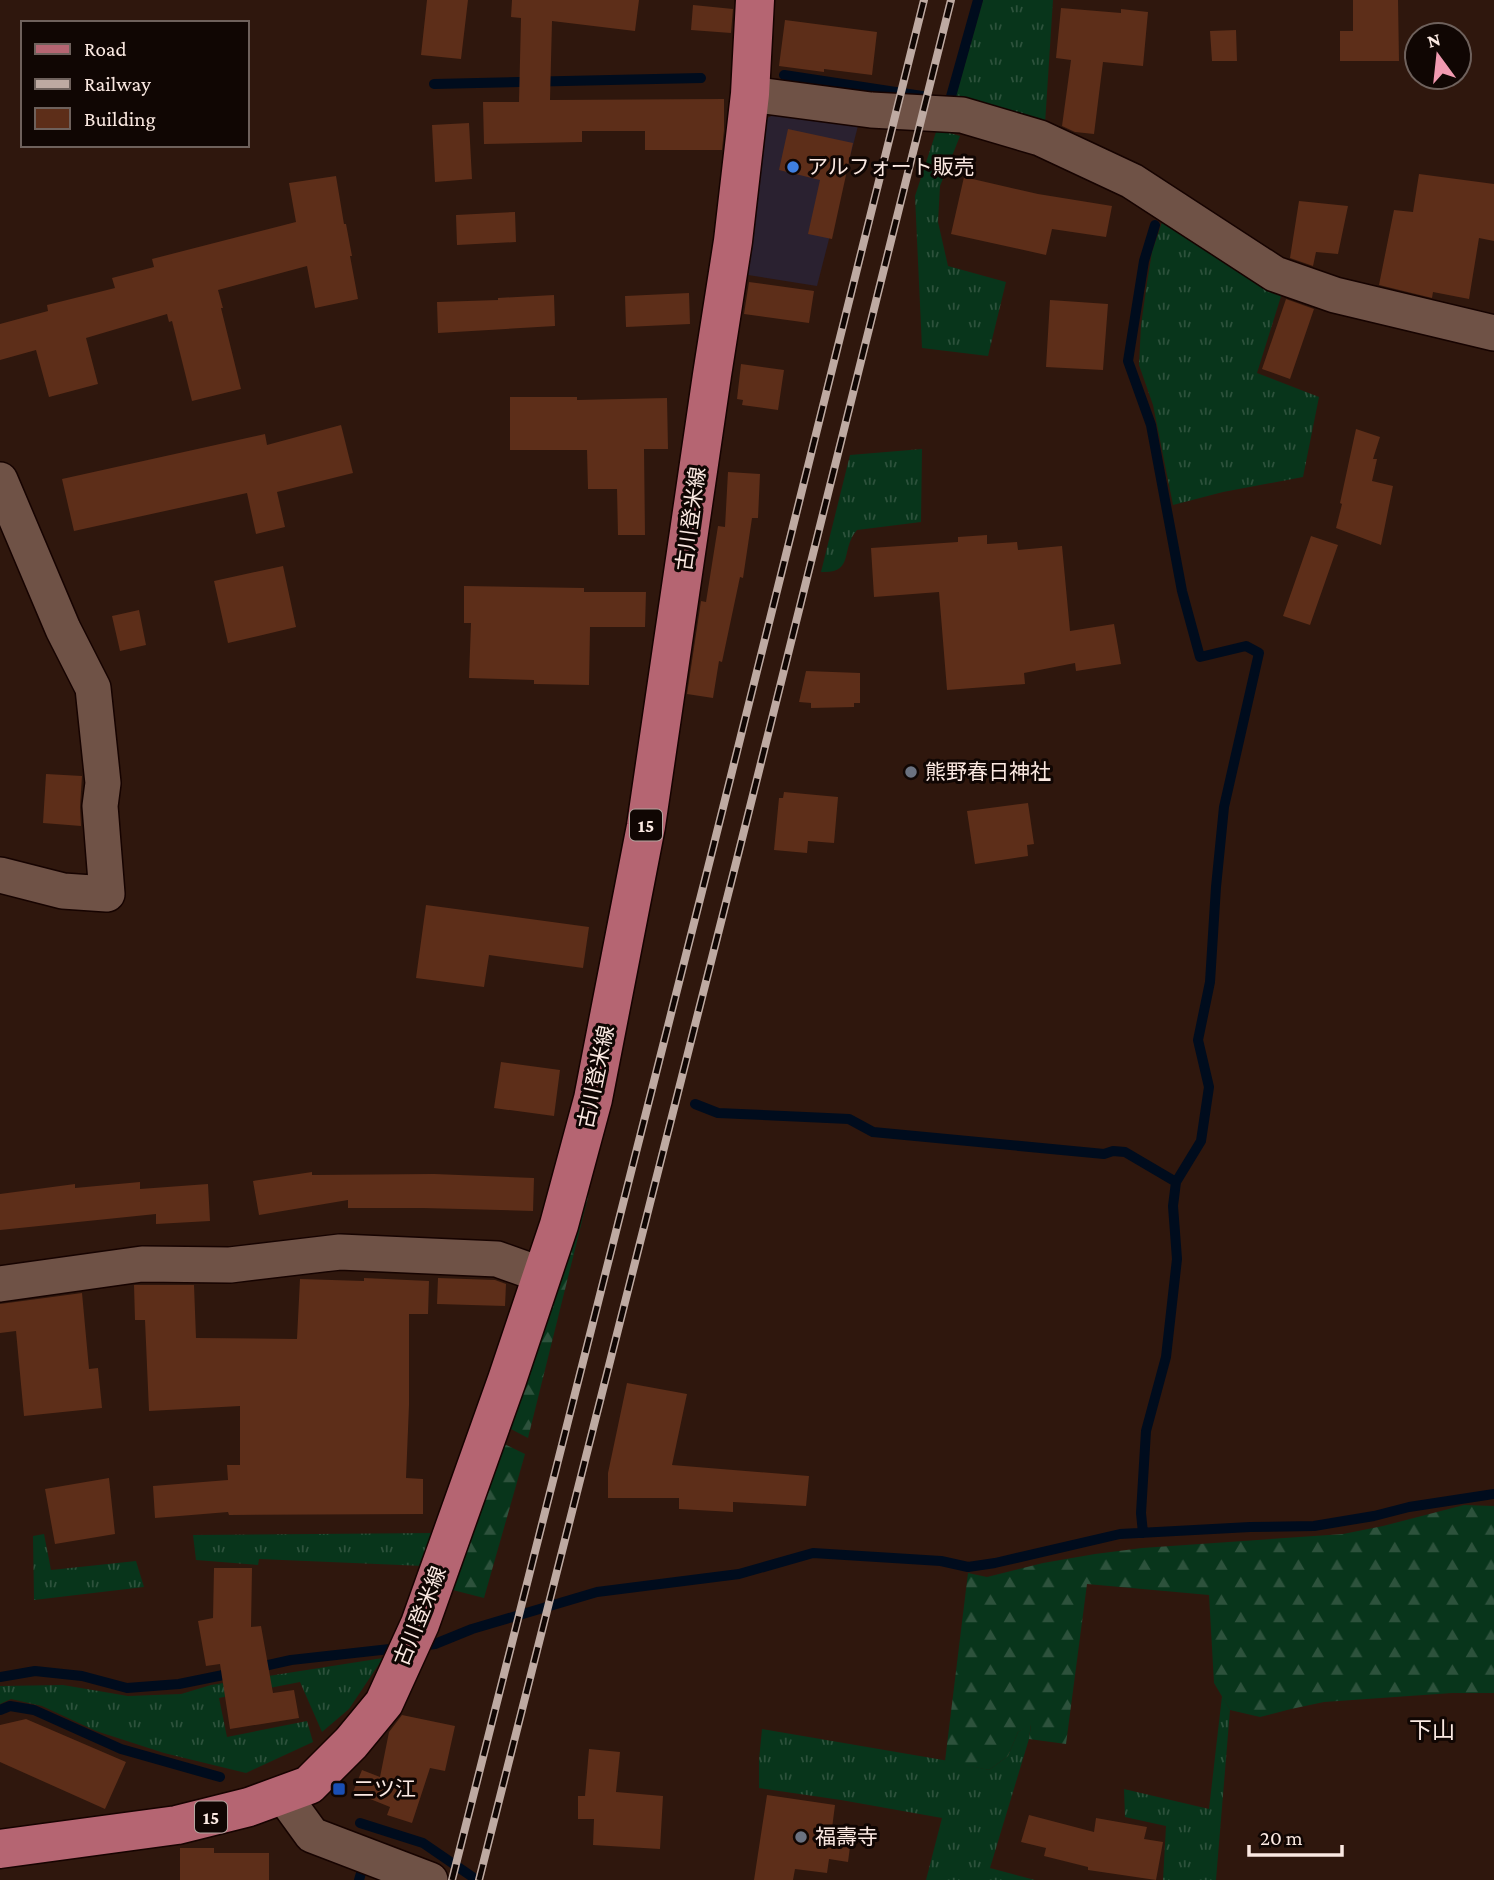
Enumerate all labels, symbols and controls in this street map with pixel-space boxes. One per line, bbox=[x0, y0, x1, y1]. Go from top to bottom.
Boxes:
legend bbox=[21, 21, 248, 147]
north arrow bbox=[1403, 21, 1473, 91]
text: N bbox=[1425, 28, 1443, 52]
text: Road bbox=[84, 37, 127, 61]
text: Railway bbox=[84, 72, 151, 96]
text: Building bbox=[84, 107, 156, 131]
place label: アルフォート販売 bbox=[807, 155, 975, 179]
marker: アルフォート販売 bbox=[785, 159, 801, 175]
street label: 古川登米線 bbox=[672, 465, 710, 573]
place label: 熊野春日神社 bbox=[925, 760, 1051, 784]
marker: 熊野春日神社 bbox=[903, 764, 919, 780]
road number: 15 bbox=[630, 810, 662, 840]
street label: 古川登米線 bbox=[573, 1023, 619, 1131]
street label: 古川登米線 bbox=[389, 1563, 451, 1669]
district label: 下山 bbox=[1409, 1717, 1455, 1743]
place label: 二ツ江 bbox=[353, 1777, 416, 1801]
marker: 二ツ江 bbox=[331, 1781, 347, 1797]
road number: 15 bbox=[195, 1801, 227, 1832]
scale bar bbox=[1249, 1814, 1342, 1858]
place label: 福壽寺 bbox=[815, 1825, 878, 1849]
text: 20 m bbox=[1260, 1826, 1303, 1850]
marker: 福壽寺 bbox=[793, 1829, 809, 1845]

